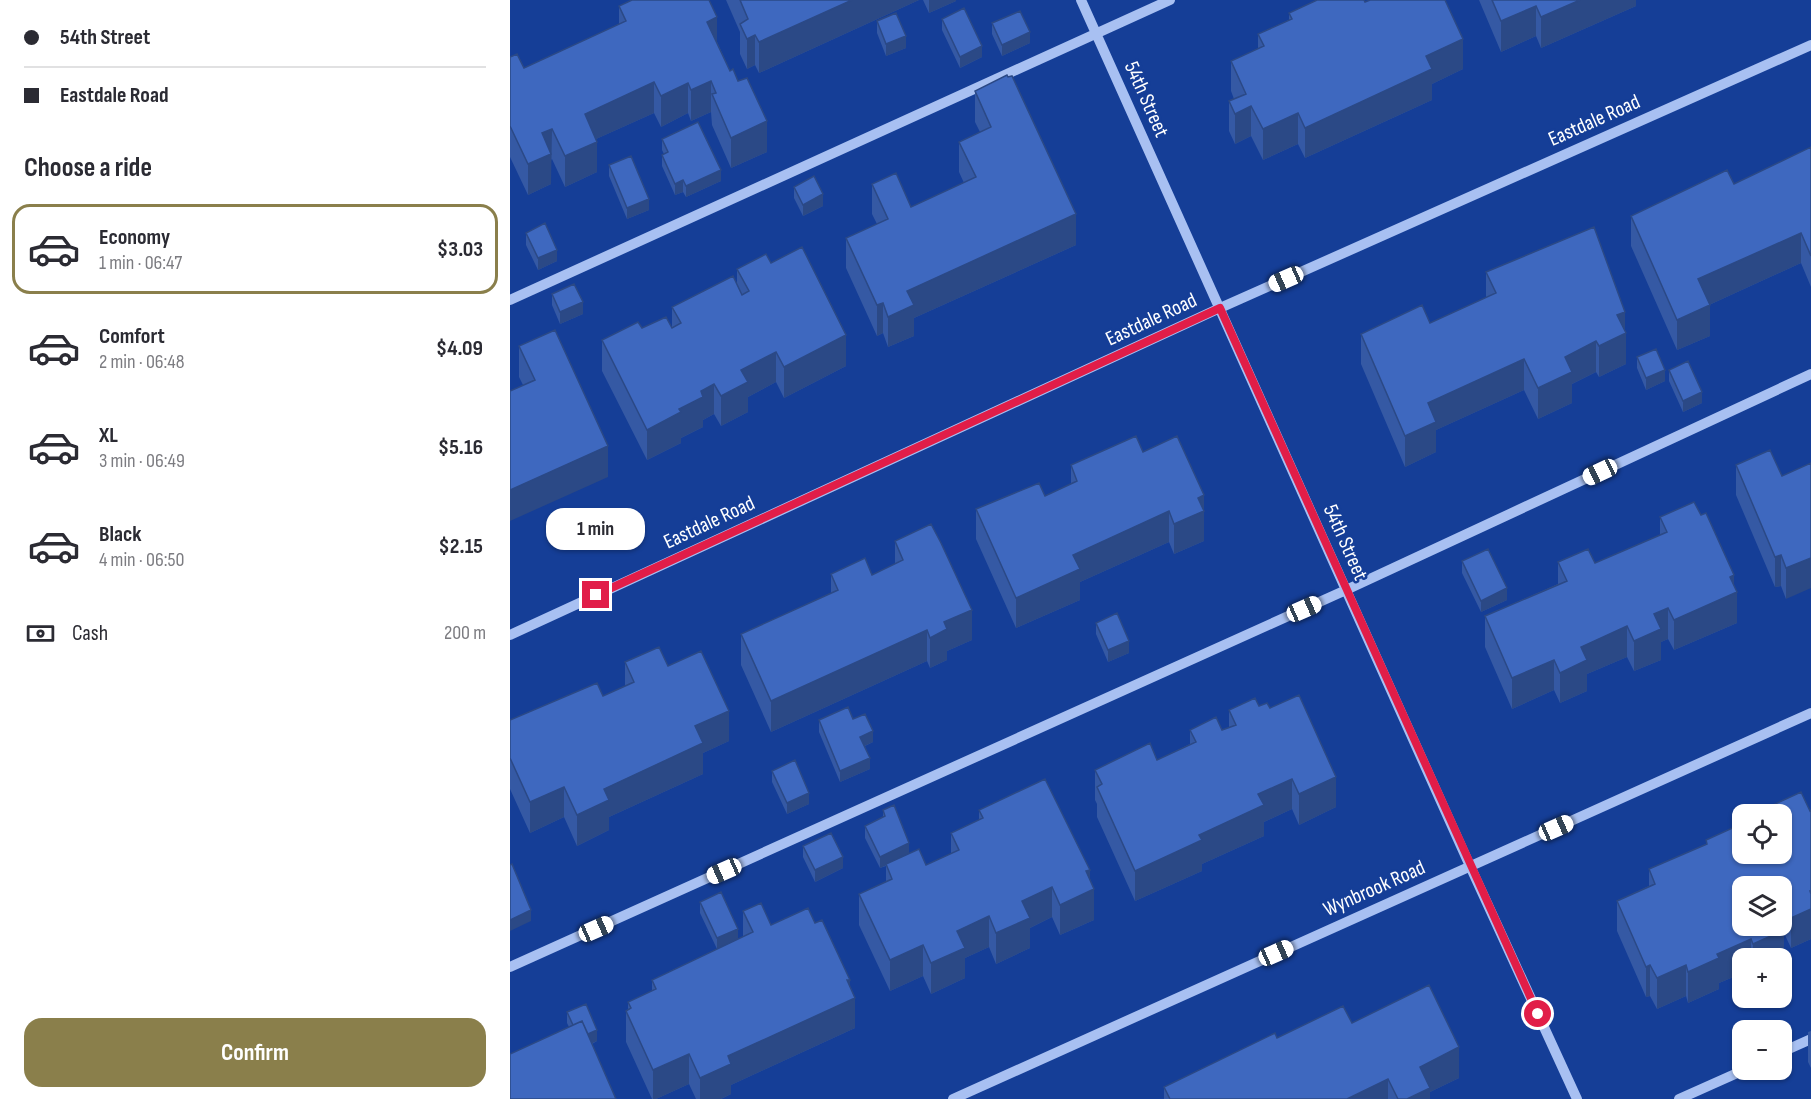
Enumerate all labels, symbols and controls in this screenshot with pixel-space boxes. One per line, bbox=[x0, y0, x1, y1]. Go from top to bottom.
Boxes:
text: 54th Street bbox=[60, 24, 150, 51]
street label: 54th Street bbox=[1119, 57, 1174, 141]
text: Eastdale Road bbox=[60, 82, 169, 109]
street label: Eastdale Road bbox=[1544, 89, 1644, 152]
text: Choose a ride bbox=[24, 152, 152, 184]
icon: car bbox=[27, 222, 81, 276]
text: Economy bbox=[99, 224, 170, 251]
text: $3.03 bbox=[437, 236, 483, 263]
text: 1 min · 06:47 bbox=[99, 251, 182, 275]
car bbox=[1266, 263, 1306, 295]
street label: Eastdale Road bbox=[1102, 287, 1201, 351]
icon: car bbox=[27, 321, 81, 375]
text: Comfort bbox=[99, 323, 165, 350]
text: $4.09 bbox=[436, 335, 483, 362]
text: 2 min · 06:48 bbox=[99, 350, 185, 374]
icon: car bbox=[27, 420, 81, 474]
text: XL bbox=[99, 422, 118, 449]
text: $5.16 bbox=[438, 434, 483, 461]
text: 3 min · 06:49 bbox=[99, 449, 185, 473]
car bbox=[1580, 456, 1620, 488]
street label: Eastdale Road bbox=[660, 490, 759, 554]
street label: 54th Street bbox=[1318, 500, 1373, 584]
callout: 1 min bbox=[546, 508, 646, 550]
text: 1 min bbox=[577, 517, 614, 541]
icon: car bbox=[27, 519, 81, 573]
text: Black bbox=[99, 521, 141, 548]
text: $2.15 bbox=[439, 533, 483, 560]
text: 4 min · 06:50 bbox=[99, 548, 184, 572]
route end bbox=[582, 581, 609, 608]
car bbox=[1284, 593, 1324, 625]
icon: cash bbox=[24, 617, 57, 650]
text: Cash bbox=[72, 620, 108, 647]
text: 200 m bbox=[444, 621, 486, 645]
map controls bbox=[1732, 804, 1792, 1080]
button: locate bbox=[1732, 804, 1792, 864]
car bbox=[1536, 812, 1576, 844]
car bbox=[704, 855, 744, 887]
street label: Wynbrook Road bbox=[1319, 855, 1429, 922]
button: layers bbox=[1732, 876, 1792, 936]
car bbox=[576, 913, 616, 945]
car bbox=[1256, 937, 1296, 969]
button: + bbox=[1732, 948, 1792, 1008]
route start bbox=[1524, 1000, 1551, 1027]
button: Confirm bbox=[24, 1018, 486, 1087]
button: − bbox=[1732, 1020, 1792, 1080]

